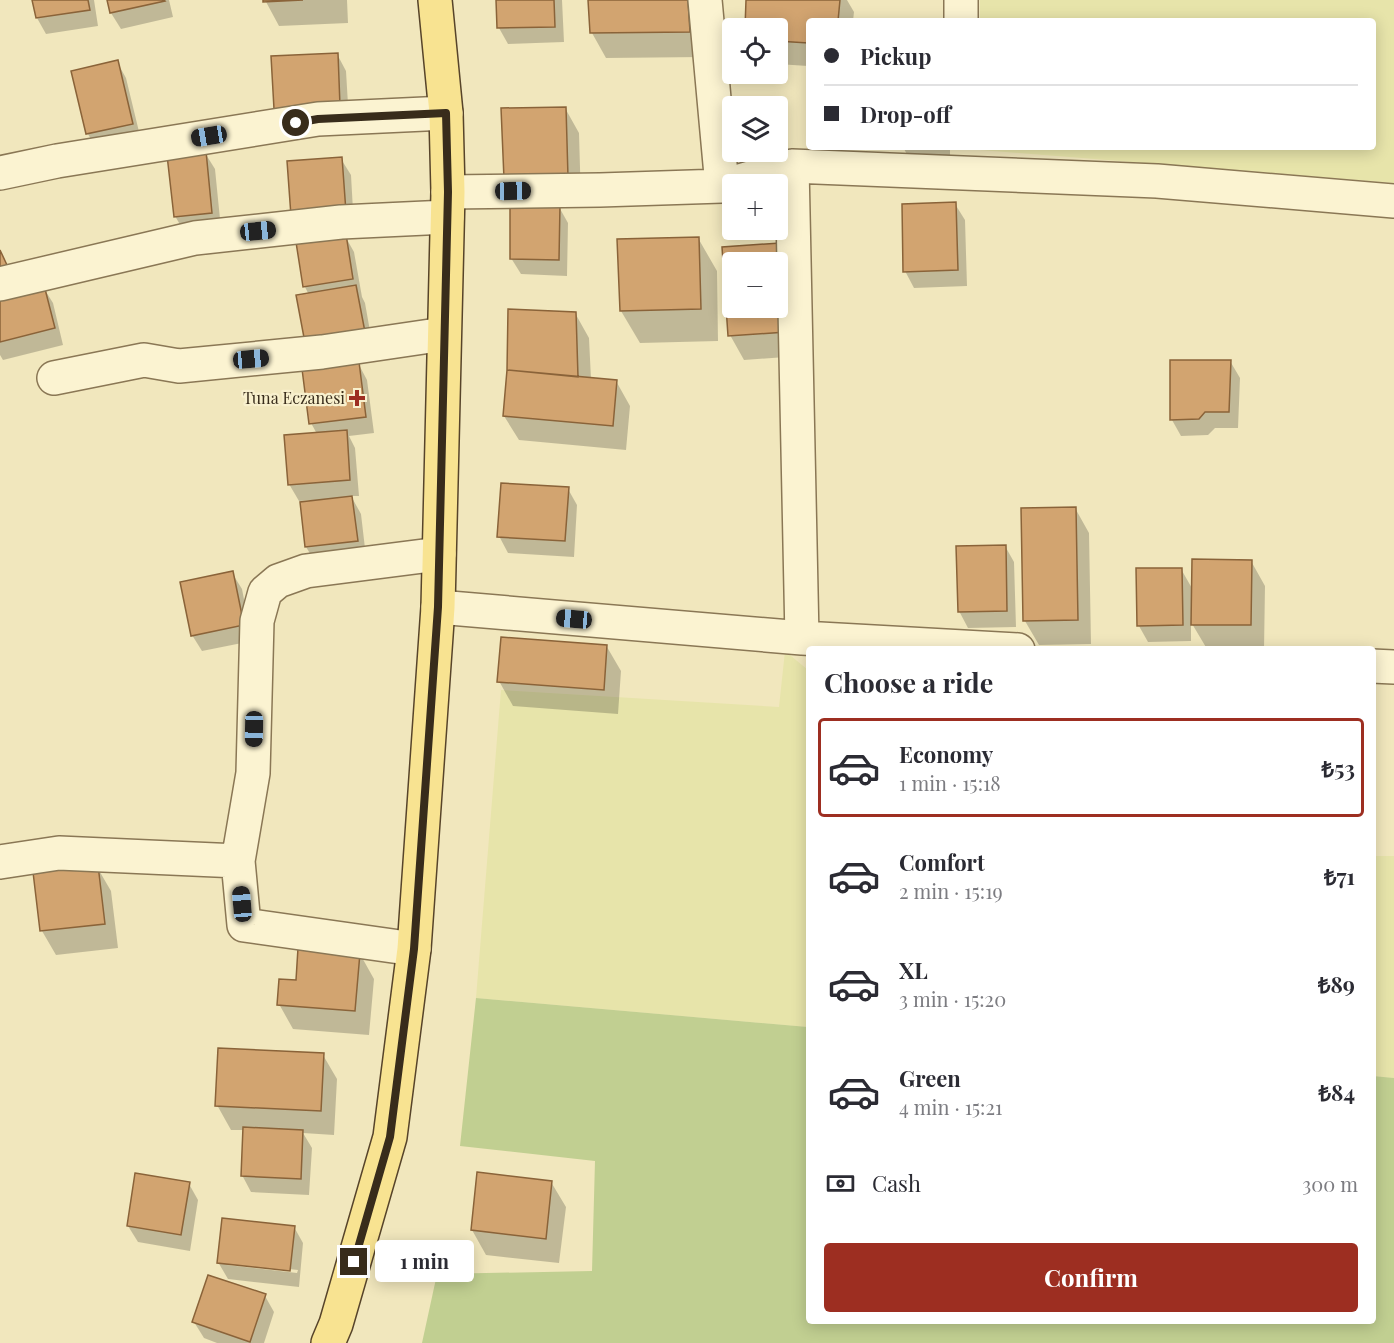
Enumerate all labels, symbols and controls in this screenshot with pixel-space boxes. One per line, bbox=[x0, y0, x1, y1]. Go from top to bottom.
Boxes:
map controls bbox=[722, 18, 788, 318]
button: locate bbox=[722, 18, 788, 84]
text: Pickup bbox=[860, 41, 931, 71]
button: layers bbox=[722, 96, 788, 162]
text: Drop-off bbox=[860, 99, 951, 129]
route start bbox=[282, 109, 309, 136]
car bbox=[190, 124, 228, 148]
button: + bbox=[722, 174, 788, 240]
car bbox=[495, 182, 531, 200]
car bbox=[239, 220, 277, 242]
button: − bbox=[722, 252, 788, 318]
car bbox=[232, 348, 270, 370]
place label: Tuna Eczanesi bbox=[243, 387, 345, 408]
marker: Tuna Eczanesi bbox=[350, 391, 364, 405]
car bbox=[555, 608, 593, 630]
text: Choose a ride bbox=[824, 664, 993, 700]
car bbox=[245, 711, 263, 747]
text: Economy bbox=[899, 739, 993, 769]
icon: car bbox=[827, 741, 881, 795]
text: ₺53 bbox=[1322, 753, 1355, 783]
text: 1 min · 15:18 bbox=[899, 769, 1001, 796]
text: Comfort bbox=[899, 847, 985, 877]
icon: car bbox=[827, 849, 881, 903]
text: ₺71 bbox=[1324, 861, 1355, 891]
text: 2 min · 15:19 bbox=[899, 877, 1003, 904]
car bbox=[231, 885, 253, 923]
text: XL bbox=[899, 955, 928, 985]
icon: car bbox=[827, 957, 881, 1011]
text: ₺89 bbox=[1318, 969, 1355, 999]
text: 3 min · 15:20 bbox=[899, 985, 1006, 1012]
text: Green bbox=[899, 1063, 961, 1093]
icon: car bbox=[827, 1065, 881, 1119]
text: ₺84 bbox=[1318, 1077, 1355, 1107]
text: 4 min · 15:21 bbox=[899, 1093, 1002, 1120]
icon: cash bbox=[824, 1167, 857, 1200]
text: Cash bbox=[872, 1168, 921, 1198]
text: 300 m bbox=[1302, 1170, 1358, 1197]
callout: 1 min bbox=[375, 1241, 474, 1283]
button: Confirm bbox=[824, 1243, 1358, 1312]
text: 1 min bbox=[400, 1247, 449, 1274]
route end bbox=[340, 1248, 367, 1275]

